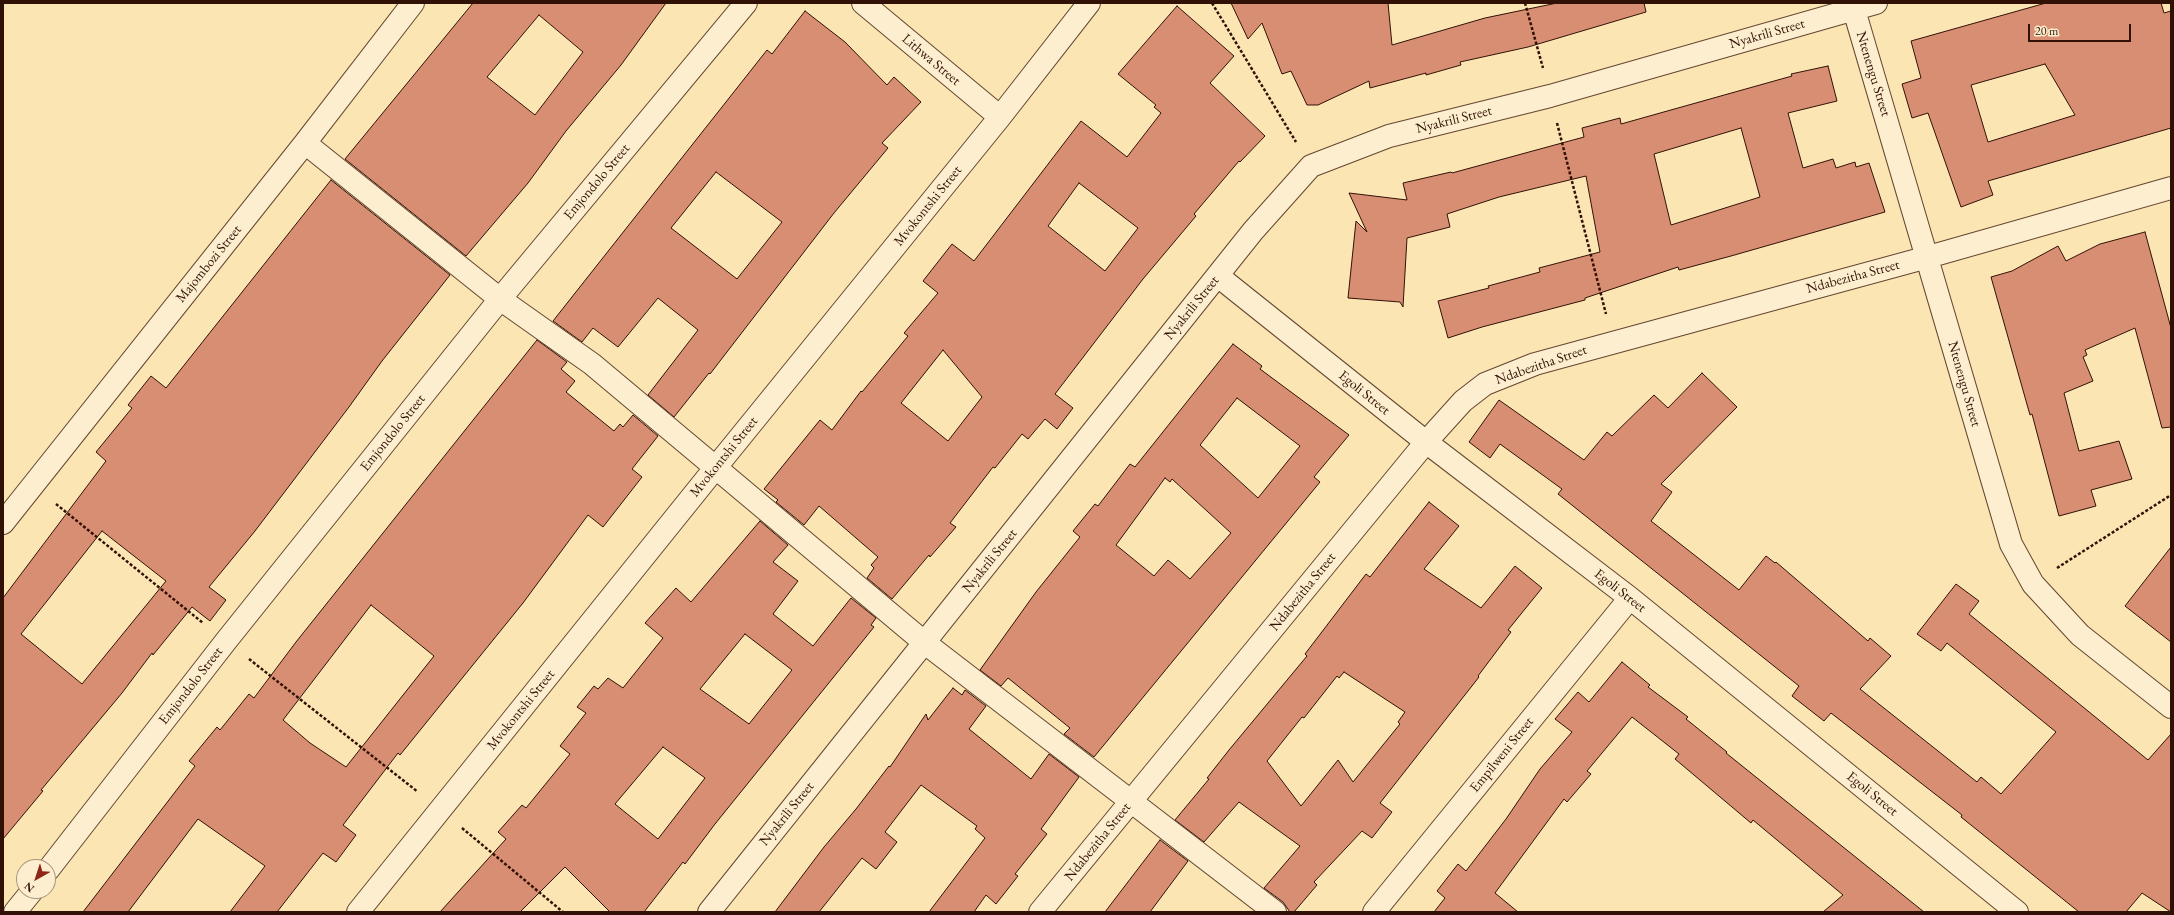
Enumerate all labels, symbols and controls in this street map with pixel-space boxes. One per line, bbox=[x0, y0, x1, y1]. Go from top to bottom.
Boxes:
street label: Nyakrili Street bbox=[1727, 15, 1807, 53]
scale bar bbox=[2030, 16, 2133, 42]
text: 20 m bbox=[2035, 23, 2058, 39]
street label: Ntenengu Street bbox=[1852, 29, 1894, 119]
street label: Lithwa Street bbox=[898, 31, 964, 89]
street label: Nyakrili Street bbox=[1414, 102, 1494, 138]
street label: Emjondolo Street bbox=[560, 141, 634, 223]
street label: Mvokontshi Street bbox=[890, 162, 966, 250]
street label: Majombozi Street bbox=[173, 222, 245, 306]
street label: Ndabezitha Street bbox=[1805, 256, 1901, 298]
street label: Nyakrili Street bbox=[1161, 273, 1223, 343]
street label: Ntenengu Street bbox=[1944, 339, 1984, 429]
street label: Ndabezitha Street bbox=[1493, 341, 1589, 389]
street label: Egoli Street bbox=[1335, 367, 1393, 419]
street label: Emjondolo Street bbox=[357, 391, 429, 475]
street label: Mvokontshi Street bbox=[686, 413, 762, 501]
street label: Nyakrili Street bbox=[959, 526, 1021, 596]
street label: Ndabezitha Street bbox=[1266, 549, 1340, 635]
street label: Egoli Street bbox=[1591, 566, 1649, 616]
street label: Emjondolo Street bbox=[155, 644, 227, 728]
street label: Mvokontshi Street bbox=[483, 666, 559, 754]
street label: Empilweni Street bbox=[1467, 714, 1537, 796]
street label: Egoli Street bbox=[1843, 768, 1901, 820]
street label: Nyakrili Street bbox=[756, 779, 818, 849]
street label: Ndabezitha Street bbox=[1061, 799, 1135, 885]
north arrow bbox=[16, 859, 56, 899]
text: N bbox=[21, 879, 37, 896]

